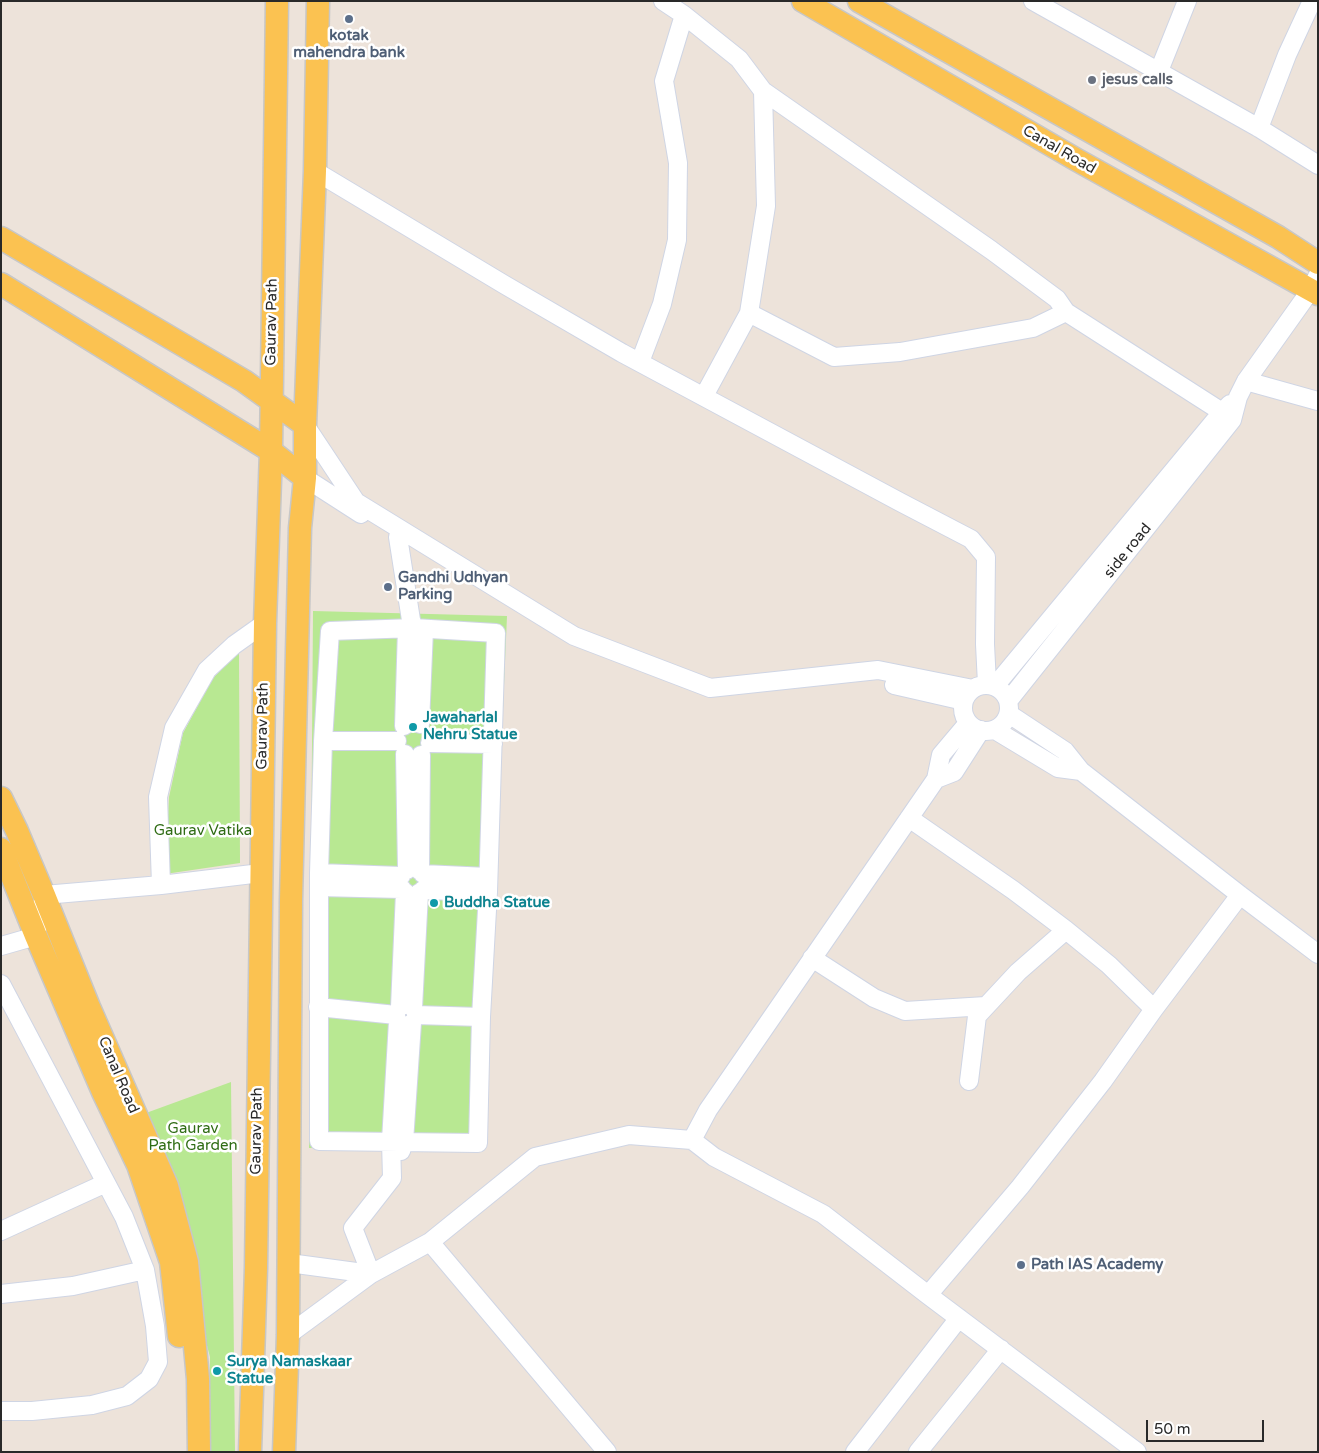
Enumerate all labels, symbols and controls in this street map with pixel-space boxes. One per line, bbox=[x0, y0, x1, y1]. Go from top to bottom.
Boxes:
marker: kotak mahendra bank bbox=[343, 13, 355, 25]
place label: kotak mahendra bank bbox=[293, 27, 405, 62]
place label: jesus calls bbox=[1102, 71, 1173, 89]
marker: jesus calls bbox=[1086, 74, 1098, 86]
street label: Canal Road bbox=[1019, 122, 1099, 178]
street label: Gaurav Path bbox=[262, 278, 282, 366]
street label: side road bbox=[1100, 520, 1156, 582]
place label: Gandhi Udhyan Parking bbox=[398, 569, 508, 604]
marker: Gandhi Udhyan Parking bbox=[382, 581, 394, 593]
street label: Gaurav Path bbox=[253, 682, 273, 770]
place label: Jawaharlal Nehru Statue bbox=[423, 709, 517, 744]
marker: Jawaharlal Nehru Statue bbox=[407, 721, 419, 733]
park label: Gaurav Vatika bbox=[154, 822, 252, 840]
place label: Buddha Statue bbox=[444, 894, 550, 912]
marker: Buddha Statue bbox=[428, 897, 440, 909]
street label: Canal Road bbox=[94, 1034, 142, 1116]
street label: Gaurav Path bbox=[247, 1087, 267, 1175]
park label: Gaurav Path Garden bbox=[148, 1120, 238, 1155]
place label: Path IAS Academy bbox=[1031, 1256, 1163, 1274]
marker: Path IAS Academy bbox=[1015, 1259, 1027, 1271]
place label: Surya Namaskaar Statue bbox=[227, 1353, 352, 1388]
marker: Surya Namaskaar Statue bbox=[211, 1365, 223, 1377]
scale bar bbox=[1149, 1410, 1266, 1442]
text: 50 m bbox=[1154, 1420, 1191, 1438]

